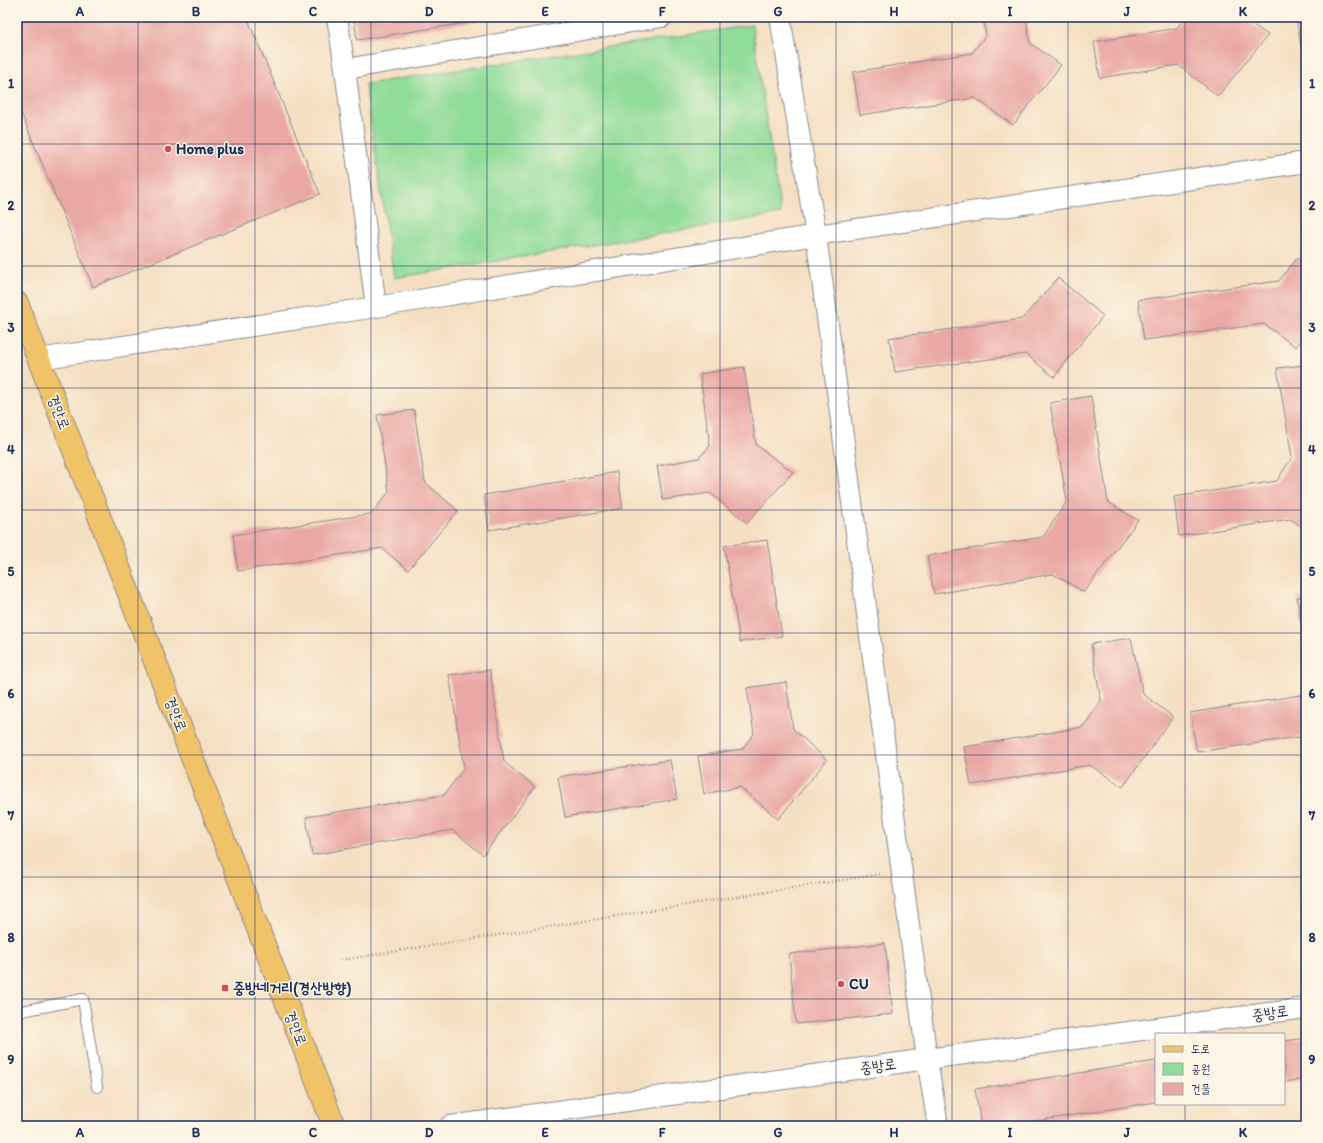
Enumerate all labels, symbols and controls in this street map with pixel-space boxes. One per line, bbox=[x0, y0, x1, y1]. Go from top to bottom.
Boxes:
text: A bbox=[75, 4, 85, 19]
text: B bbox=[192, 4, 201, 19]
text: C bbox=[309, 4, 318, 19]
text: D bbox=[425, 4, 434, 19]
text: E bbox=[541, 4, 549, 19]
text: F bbox=[659, 4, 666, 19]
text: G bbox=[774, 4, 783, 19]
text: H bbox=[890, 4, 899, 19]
text: I bbox=[1008, 4, 1013, 19]
text: J bbox=[1123, 4, 1131, 19]
text: K bbox=[1239, 4, 1248, 19]
text: 1 bbox=[8, 76, 14, 91]
text: 1 bbox=[1309, 76, 1315, 91]
place label: Home plus bbox=[176, 140, 244, 159]
marker: Home plus bbox=[163, 144, 173, 154]
text: 2 bbox=[8, 198, 15, 213]
text: 2 bbox=[1309, 198, 1316, 213]
text: 3 bbox=[7, 320, 15, 335]
text: 3 bbox=[1308, 320, 1316, 335]
street label: 경안로 bbox=[44, 392, 74, 432]
text: 4 bbox=[7, 442, 15, 457]
text: 4 bbox=[1308, 442, 1316, 457]
text: 5 bbox=[8, 564, 15, 579]
text: 5 bbox=[1309, 564, 1316, 579]
text: 6 bbox=[8, 686, 15, 701]
text: 6 bbox=[1309, 686, 1316, 701]
street label: 경안로 bbox=[161, 694, 191, 734]
text: 7 bbox=[7, 808, 15, 823]
text: 7 bbox=[1308, 808, 1316, 823]
text: 8 bbox=[7, 930, 15, 945]
text: 8 bbox=[1308, 930, 1316, 945]
place label: CU bbox=[849, 975, 869, 993]
place label: 중방네거리(경산방향) bbox=[233, 979, 352, 998]
marker: CU bbox=[836, 979, 846, 989]
marker: 중방네거리(경산방향) bbox=[220, 983, 230, 993]
street label: 중방로 bbox=[1251, 1002, 1289, 1024]
street label: 경안로 bbox=[281, 1008, 311, 1048]
legend bbox=[1155, 1033, 1285, 1105]
text: 도로 bbox=[1191, 1042, 1210, 1056]
text: 9 bbox=[8, 1052, 15, 1067]
text: 9 bbox=[1309, 1052, 1316, 1067]
street label: 중방로 bbox=[859, 1055, 897, 1077]
text: 공원 bbox=[1191, 1062, 1210, 1076]
text: 건물 bbox=[1191, 1082, 1211, 1096]
text: A bbox=[75, 1125, 85, 1140]
text: B bbox=[192, 1125, 201, 1140]
text: C bbox=[309, 1125, 318, 1140]
text: D bbox=[425, 1125, 434, 1140]
text: E bbox=[541, 1125, 549, 1140]
text: F bbox=[659, 1125, 666, 1140]
text: G bbox=[774, 1125, 783, 1140]
text: H bbox=[890, 1125, 899, 1140]
text: I bbox=[1008, 1125, 1013, 1140]
text: J bbox=[1123, 1125, 1131, 1140]
text: K bbox=[1239, 1125, 1248, 1140]

